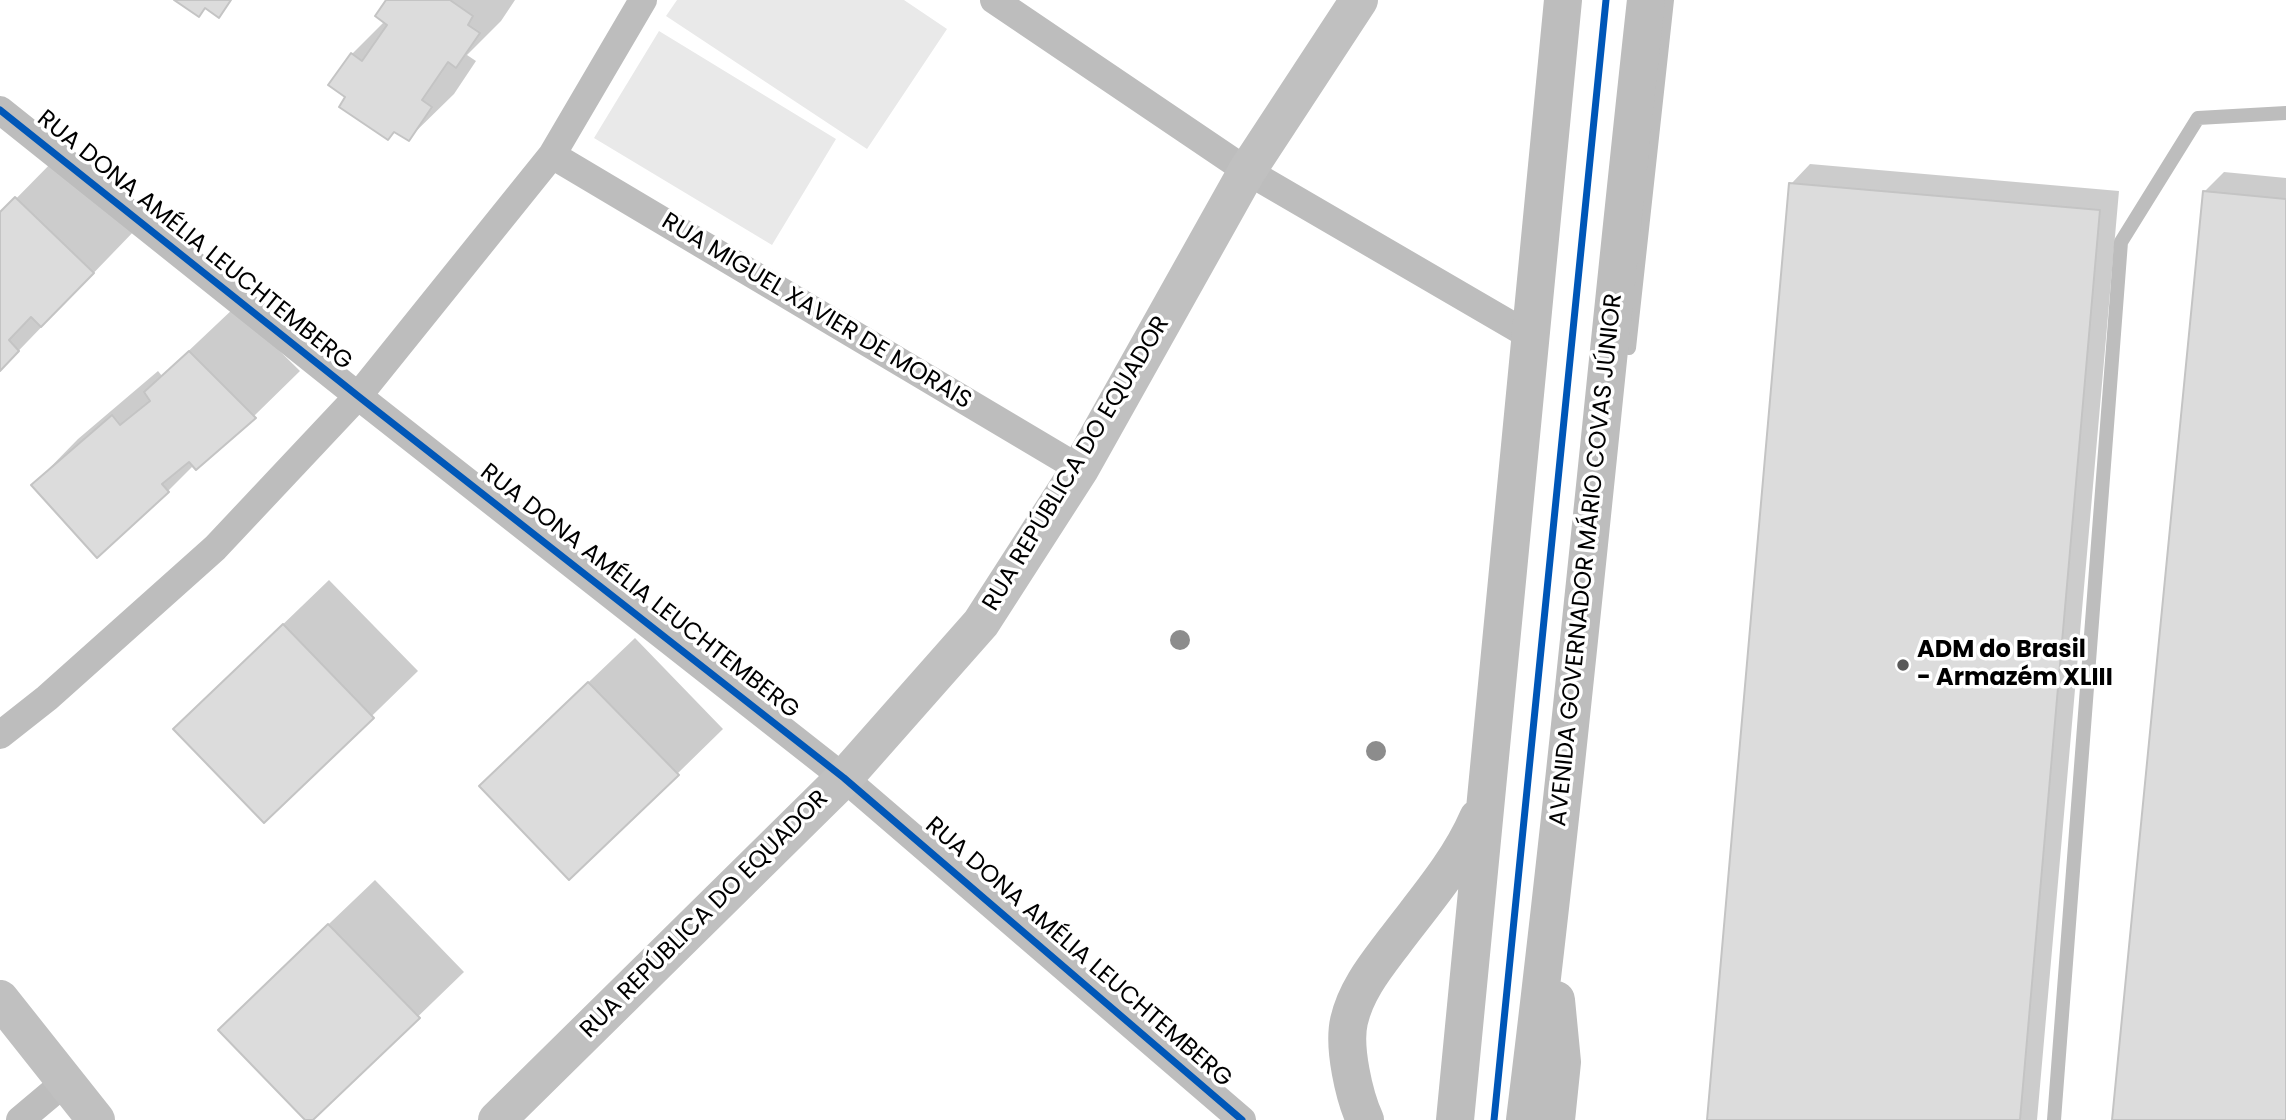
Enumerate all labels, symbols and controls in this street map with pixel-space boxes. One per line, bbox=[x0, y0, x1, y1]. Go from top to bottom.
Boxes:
street label: RUA DONA AMÉLIA LEUCHTEMBERG bbox=[31, 105, 357, 377]
street label: RUA MIGUEL XAVIER DE MORAIS bbox=[656, 208, 976, 416]
street label: AVENIDA GOVERNADOR MÁRIO COVAS JÚNIOR bbox=[1545, 292, 1629, 828]
street label: RUA REPÚBLICA DO EQUADOR bbox=[977, 311, 1177, 617]
street label: RUA DONA AMÉLIA LEUCHTEMBERG bbox=[474, 458, 804, 726]
place label: ADM do Brasil - Armazém XLIII bbox=[1917, 637, 2113, 693]
marker: ADM do Brasil - Armazém XLIII bbox=[1895, 657, 1911, 673]
street label: RUA REPÚBLICA DO EQUADOR bbox=[575, 785, 835, 1045]
street label: RUA DONA AMÉLIA LEUCHTEMBERG bbox=[919, 812, 1237, 1094]

